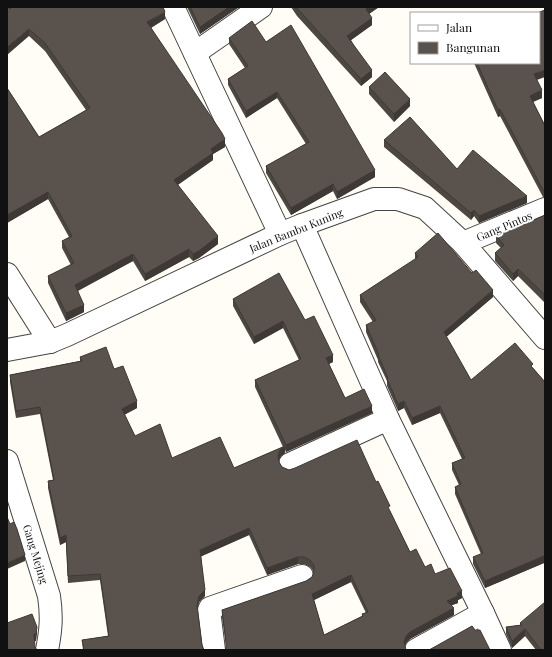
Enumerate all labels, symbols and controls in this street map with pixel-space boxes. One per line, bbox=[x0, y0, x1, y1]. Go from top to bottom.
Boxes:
legend bbox=[410, 12, 540, 64]
text: Jalan bbox=[445, 19, 472, 35]
text: Bangunan bbox=[446, 39, 500, 55]
street label: Jalan Bambu Kuning bbox=[246, 204, 345, 256]
street label: Gang Pintos bbox=[474, 207, 534, 244]
street label: Gang Mejing bbox=[20, 522, 52, 586]

